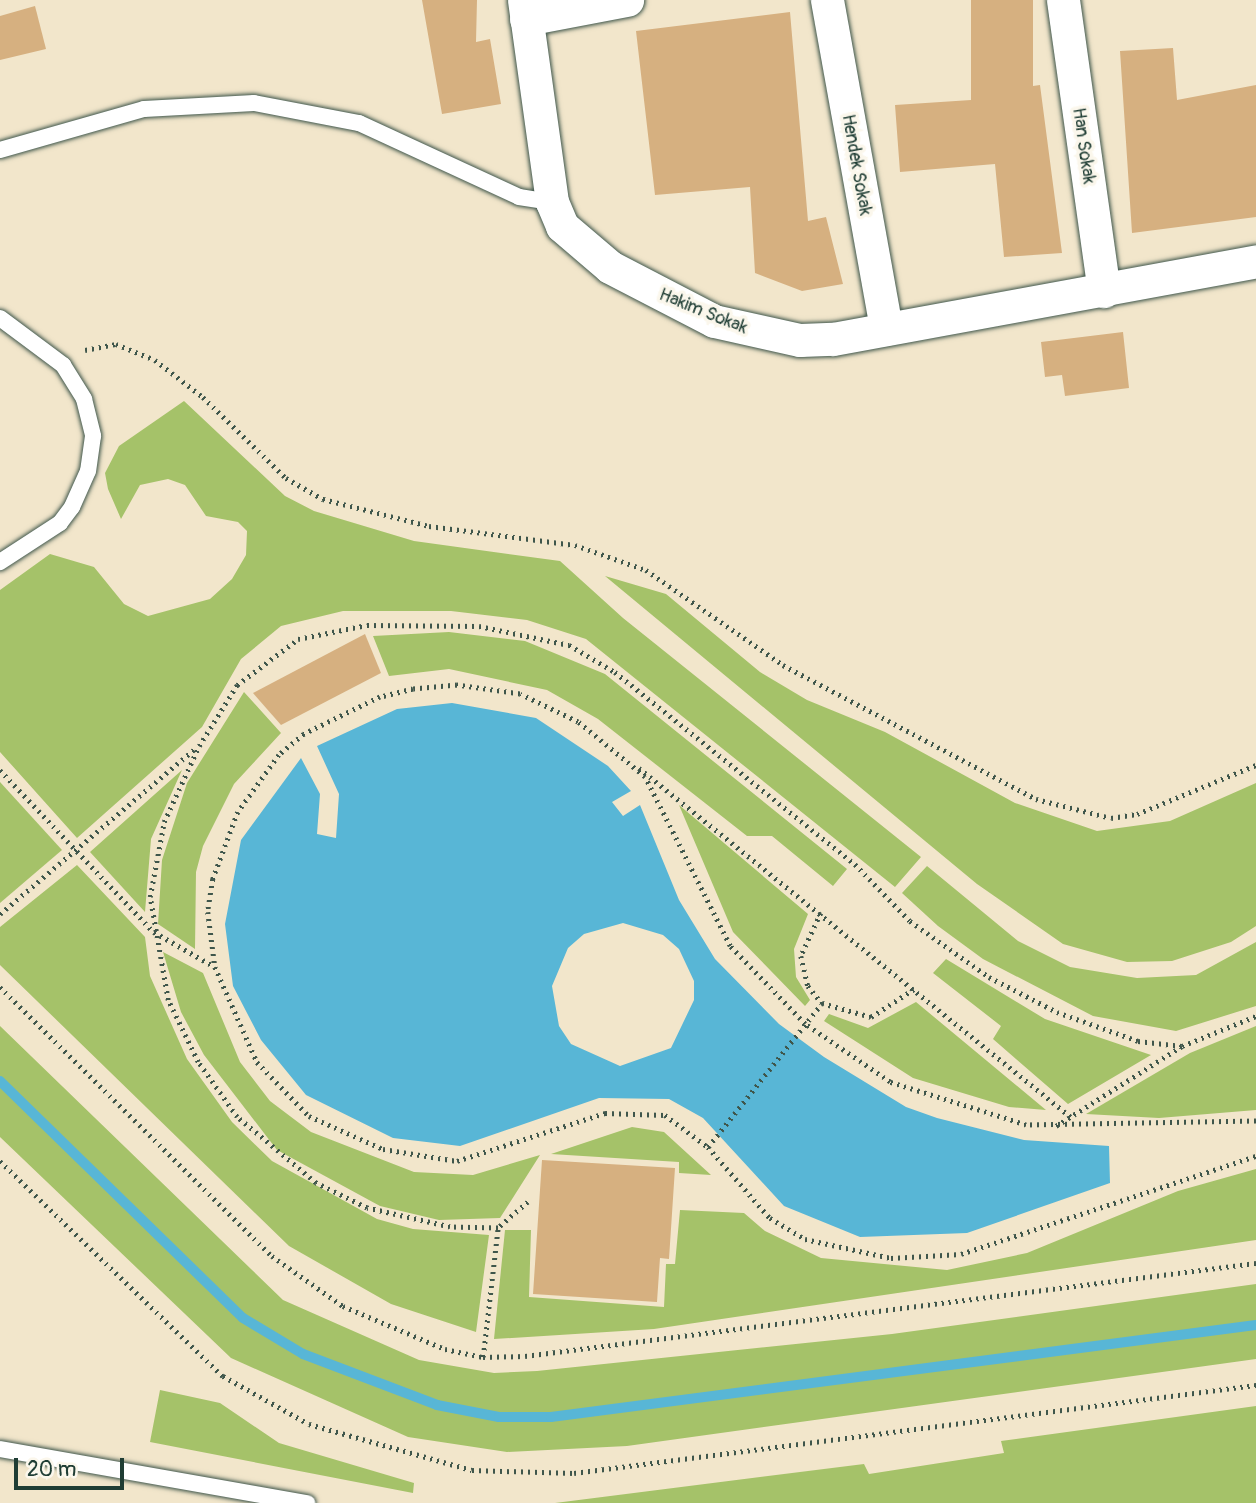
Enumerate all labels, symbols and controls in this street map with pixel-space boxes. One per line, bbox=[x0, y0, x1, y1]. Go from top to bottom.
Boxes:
street label: Han Sokak bbox=[1067, 106, 1099, 186]
street label: Hendek Sokak bbox=[836, 113, 876, 217]
street label: Hakim Sokak bbox=[656, 284, 750, 340]
scale bar bbox=[18, 1444, 128, 1488]
text: 20 m bbox=[27, 1456, 76, 1483]

